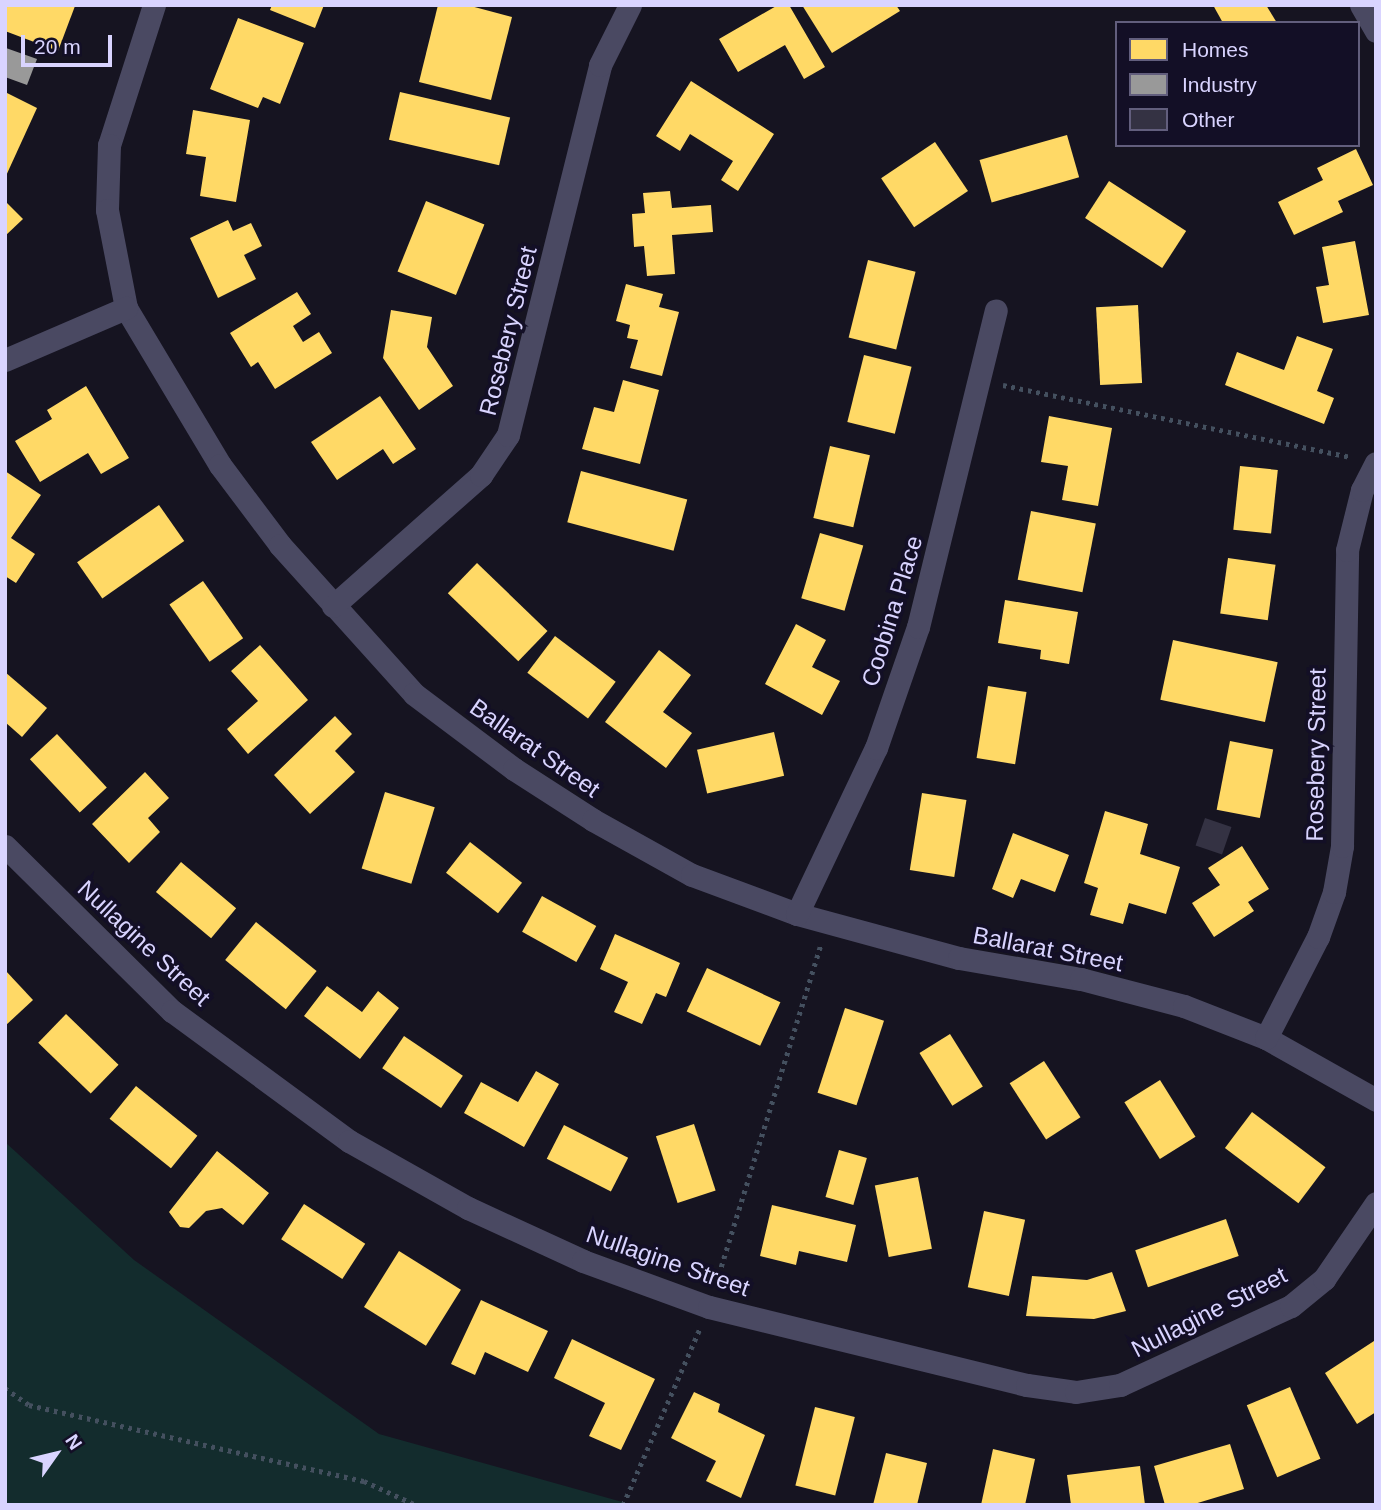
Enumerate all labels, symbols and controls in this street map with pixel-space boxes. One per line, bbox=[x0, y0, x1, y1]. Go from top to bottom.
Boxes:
scale bar bbox=[24, 21, 116, 65]
legend bbox=[1115, 21, 1360, 147]
text: 20 m bbox=[34, 35, 81, 58]
text: Homes bbox=[1182, 38, 1249, 61]
text: Industry bbox=[1182, 73, 1257, 96]
text: Other bbox=[1182, 108, 1235, 131]
street label: Rosebery Street bbox=[473, 243, 543, 419]
street label: Coobina Place bbox=[855, 532, 929, 690]
street label: Rosebery Street bbox=[1300, 668, 1332, 842]
street label: Ballarat Street bbox=[464, 693, 606, 803]
street label: Nullagine Street bbox=[72, 874, 216, 1012]
street label: Ballarat Street bbox=[971, 920, 1125, 978]
street label: Nullagine Street bbox=[583, 1220, 753, 1302]
street label: Nullagine Street bbox=[1126, 1260, 1292, 1364]
north arrow bbox=[21, 1419, 91, 1489]
text: N bbox=[61, 1430, 86, 1454]

